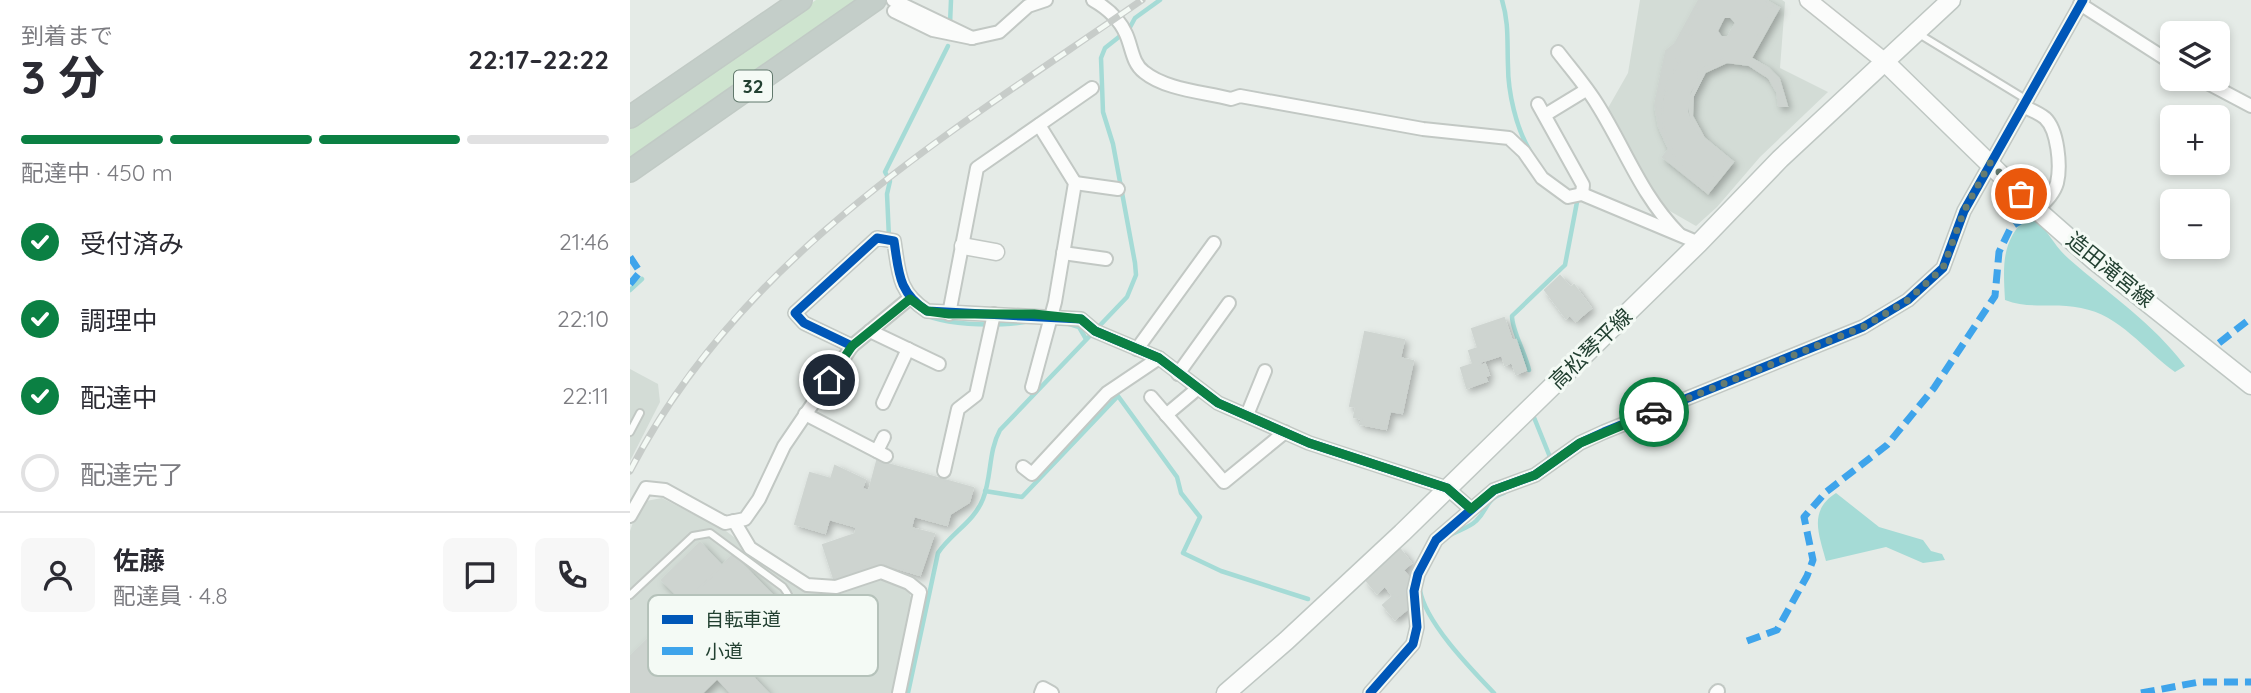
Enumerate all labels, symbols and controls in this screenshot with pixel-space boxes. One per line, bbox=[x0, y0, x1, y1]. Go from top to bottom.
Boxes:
text: 到着まで bbox=[21, 21, 113, 50]
map controls bbox=[2160, 21, 2230, 259]
button: layers bbox=[2160, 21, 2230, 91]
text: 22:17–22:22 bbox=[468, 43, 609, 76]
text: 3 分 bbox=[21, 48, 105, 106]
road number: 32 bbox=[734, 71, 772, 102]
button: + bbox=[2160, 105, 2230, 175]
text: 配達中 · 450 m bbox=[21, 158, 173, 187]
pin bbox=[1991, 164, 2051, 224]
icon: bag bbox=[2002, 175, 2040, 213]
button: − bbox=[2160, 189, 2230, 259]
icon: check bbox=[21, 223, 59, 261]
street label: 造田滝宮線 bbox=[2062, 226, 2160, 312]
text: 受付済み bbox=[80, 227, 184, 260]
text: 21:46 bbox=[559, 227, 609, 256]
icon: check bbox=[21, 300, 59, 338]
street label: 高松琴平線 bbox=[1544, 302, 1637, 394]
text: 調理中 bbox=[80, 304, 158, 337]
text: 22:10 bbox=[557, 304, 609, 333]
pin bbox=[799, 350, 859, 410]
icon: home bbox=[810, 361, 848, 399]
icon: check bbox=[21, 377, 59, 415]
courier bbox=[1619, 377, 1689, 447]
text: 配達中 bbox=[80, 381, 158, 414]
text: 22:11 bbox=[562, 381, 609, 410]
icon: car bbox=[1635, 393, 1673, 431]
text: 配達完了 bbox=[80, 458, 184, 491]
button: person bbox=[21, 538, 95, 612]
button: chat bbox=[443, 538, 517, 612]
button: phone bbox=[535, 538, 609, 612]
text: 佐藤 bbox=[113, 544, 165, 577]
text: 配達員 · 4.8 bbox=[113, 581, 228, 610]
legend bbox=[648, 595, 878, 676]
text: 自転車道 bbox=[705, 607, 781, 631]
text: 小道 bbox=[705, 639, 743, 663]

